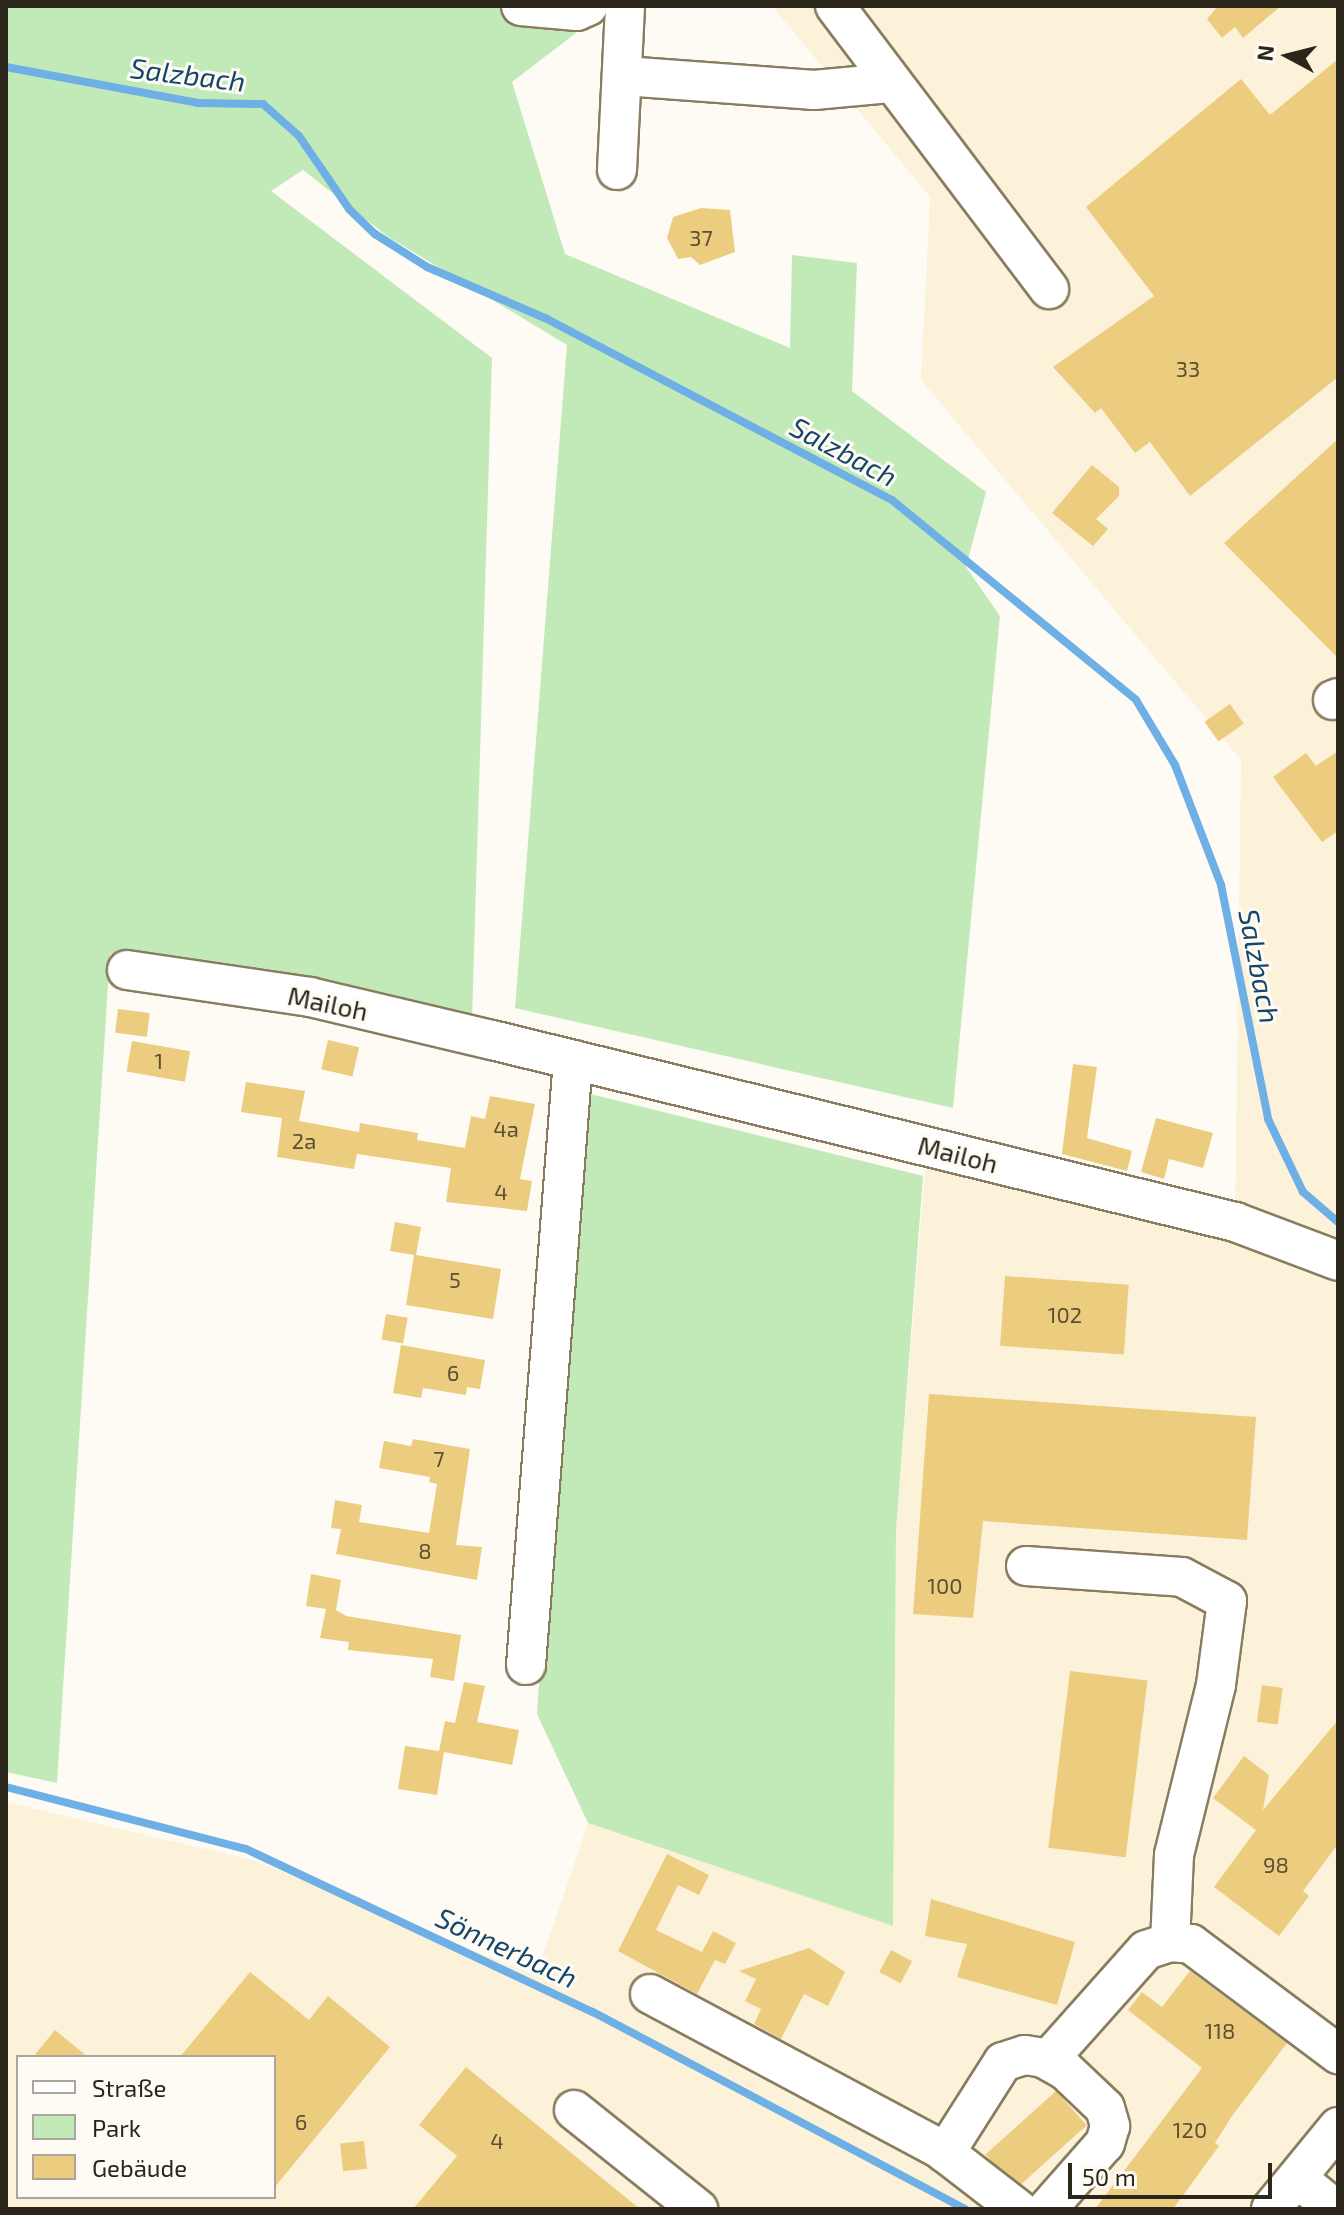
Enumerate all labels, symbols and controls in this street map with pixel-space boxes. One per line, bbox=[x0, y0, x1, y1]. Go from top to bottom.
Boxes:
north arrow bbox=[1248, 16, 1328, 96]
text: N bbox=[1250, 44, 1278, 63]
water label: Salzbach bbox=[128, 50, 248, 98]
house number: 37 bbox=[689, 225, 713, 251]
house number: 33 bbox=[1176, 356, 1200, 382]
water label: Salzbach bbox=[785, 409, 903, 493]
water label: Salzbach bbox=[1232, 906, 1288, 1026]
street label: Mailoh bbox=[285, 979, 371, 1027]
house number: 1 bbox=[155, 1048, 163, 1074]
house number: 4a bbox=[493, 1116, 519, 1142]
house number: 2a bbox=[292, 1128, 316, 1154]
street label: Mailoh bbox=[915, 1129, 1001, 1179]
house number: 4 bbox=[494, 1179, 508, 1205]
house number: 5 bbox=[449, 1267, 461, 1293]
house number: 102 bbox=[1048, 1302, 1082, 1328]
house number: 6 bbox=[447, 1360, 459, 1386]
house number: 7 bbox=[433, 1446, 445, 1472]
house number: 8 bbox=[418, 1538, 432, 1564]
house number: 100 bbox=[927, 1573, 963, 1599]
house number: 98 bbox=[1263, 1852, 1289, 1878]
water label: Sönnerbach bbox=[431, 1900, 583, 1994]
house number: 118 bbox=[1205, 2018, 1235, 2044]
legend bbox=[16, 2055, 276, 2199]
text: Straße bbox=[92, 2073, 166, 2102]
house number: 6 bbox=[295, 2109, 307, 2135]
text: Park bbox=[92, 2113, 141, 2142]
house number: 120 bbox=[1173, 2117, 1207, 2143]
house number: 4 bbox=[490, 2128, 504, 2154]
scale bar bbox=[1072, 2147, 1276, 2197]
text: Gebäude bbox=[92, 2153, 187, 2182]
text: 50 m bbox=[1082, 2162, 1136, 2191]

